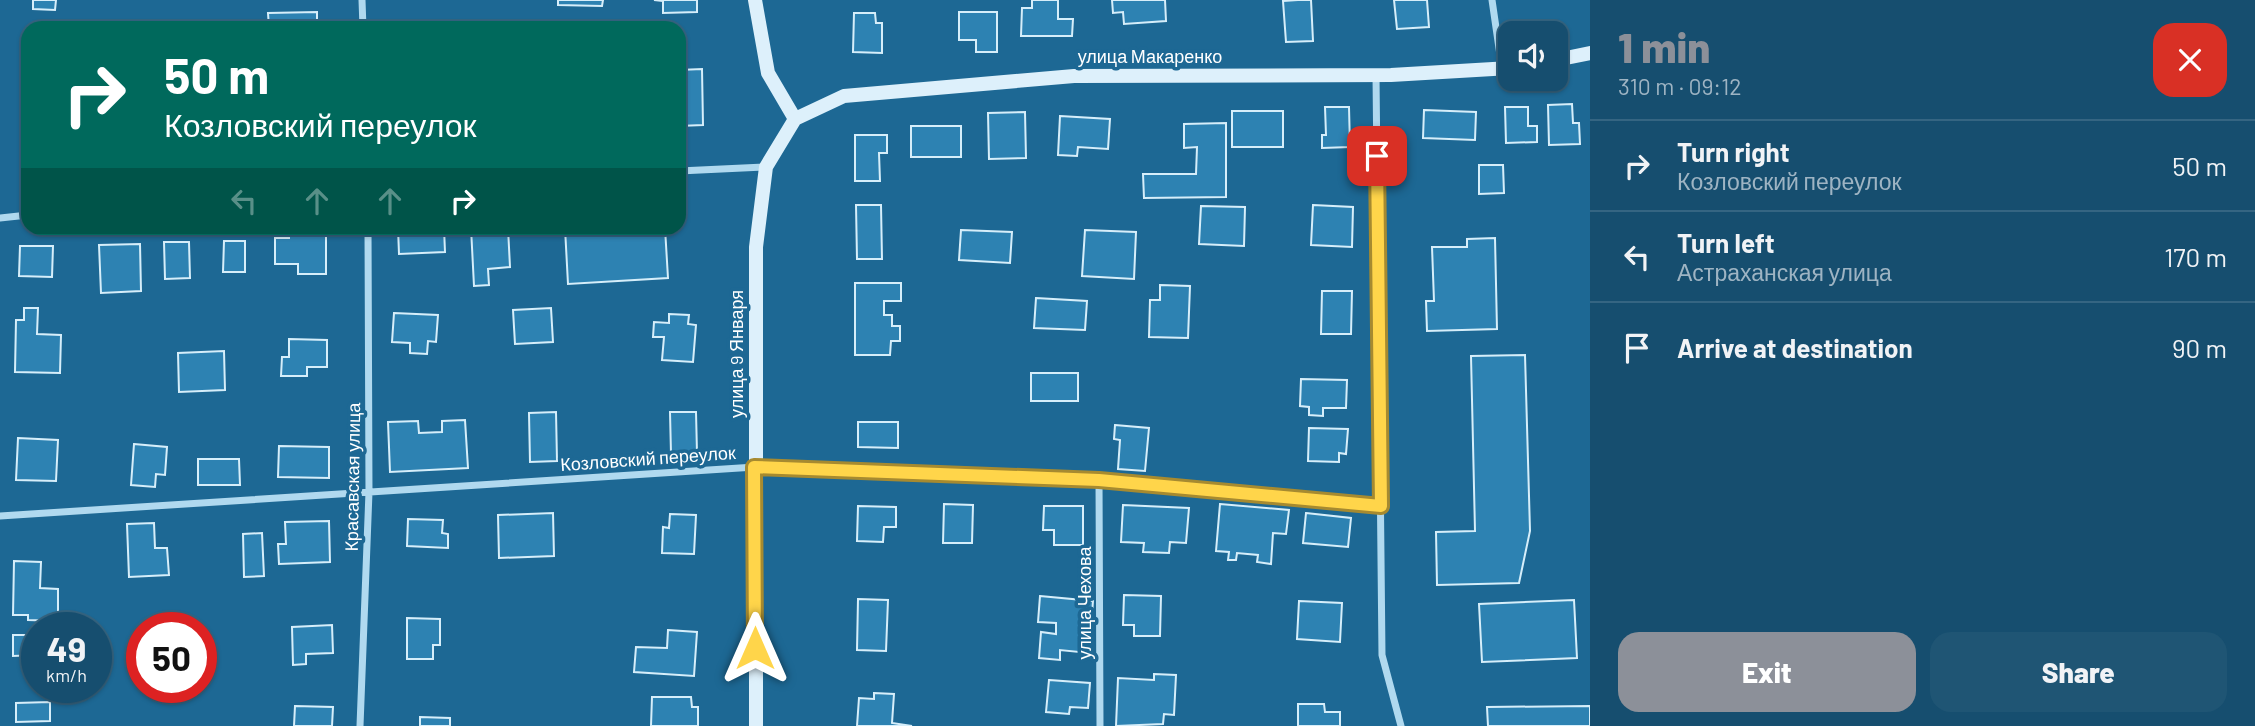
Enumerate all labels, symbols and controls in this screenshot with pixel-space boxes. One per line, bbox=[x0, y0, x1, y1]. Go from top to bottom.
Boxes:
map controls bbox=[1498, 21, 1568, 91]
button: sound bbox=[1498, 21, 1568, 91]
text: 1 min bbox=[1618, 21, 1710, 71]
button: close bbox=[2153, 23, 2227, 97]
text: 50 m bbox=[164, 45, 269, 104]
street label: улица Макаренко bbox=[1078, 45, 1222, 67]
icon: right bbox=[49, 49, 140, 140]
text: 310 m · 09:12 bbox=[1618, 72, 1742, 100]
text: Козловский переулок bbox=[164, 105, 477, 143]
pin bbox=[1347, 126, 1407, 186]
text: Turn right bbox=[1677, 136, 1790, 167]
icon: arrive bbox=[1358, 137, 1396, 175]
icon: right bbox=[1618, 147, 1656, 185]
text: 50 m bbox=[2172, 150, 2227, 181]
text: Козловский переулок bbox=[1677, 167, 1902, 195]
icon: left bbox=[225, 182, 263, 220]
icon: ahead bbox=[298, 182, 336, 220]
icon: ahead bbox=[371, 182, 409, 220]
icon: right bbox=[444, 182, 482, 220]
text: Turn left bbox=[1677, 227, 1775, 258]
icon: left bbox=[1618, 238, 1656, 276]
text: 170 m bbox=[2164, 241, 2227, 272]
text: Астраханская улица bbox=[1677, 258, 1892, 286]
street label: улица 9 Января bbox=[725, 290, 747, 418]
icon: arrive bbox=[1618, 329, 1656, 367]
text: Arrive at destination bbox=[1677, 332, 1913, 363]
text: 90 m bbox=[2172, 332, 2227, 363]
street label: Красавская улица bbox=[340, 401, 364, 552]
street label: Козловский переулок bbox=[560, 441, 737, 475]
street label: улица Чехова bbox=[1073, 546, 1095, 659]
position arrow bbox=[718, 611, 792, 685]
speed limit sign: 50 bbox=[126, 612, 217, 703]
text: 49 bbox=[47, 627, 86, 669]
button: Exit bbox=[1618, 632, 1916, 712]
button: Share bbox=[1930, 632, 2227, 712]
text: km/h bbox=[46, 664, 87, 686]

